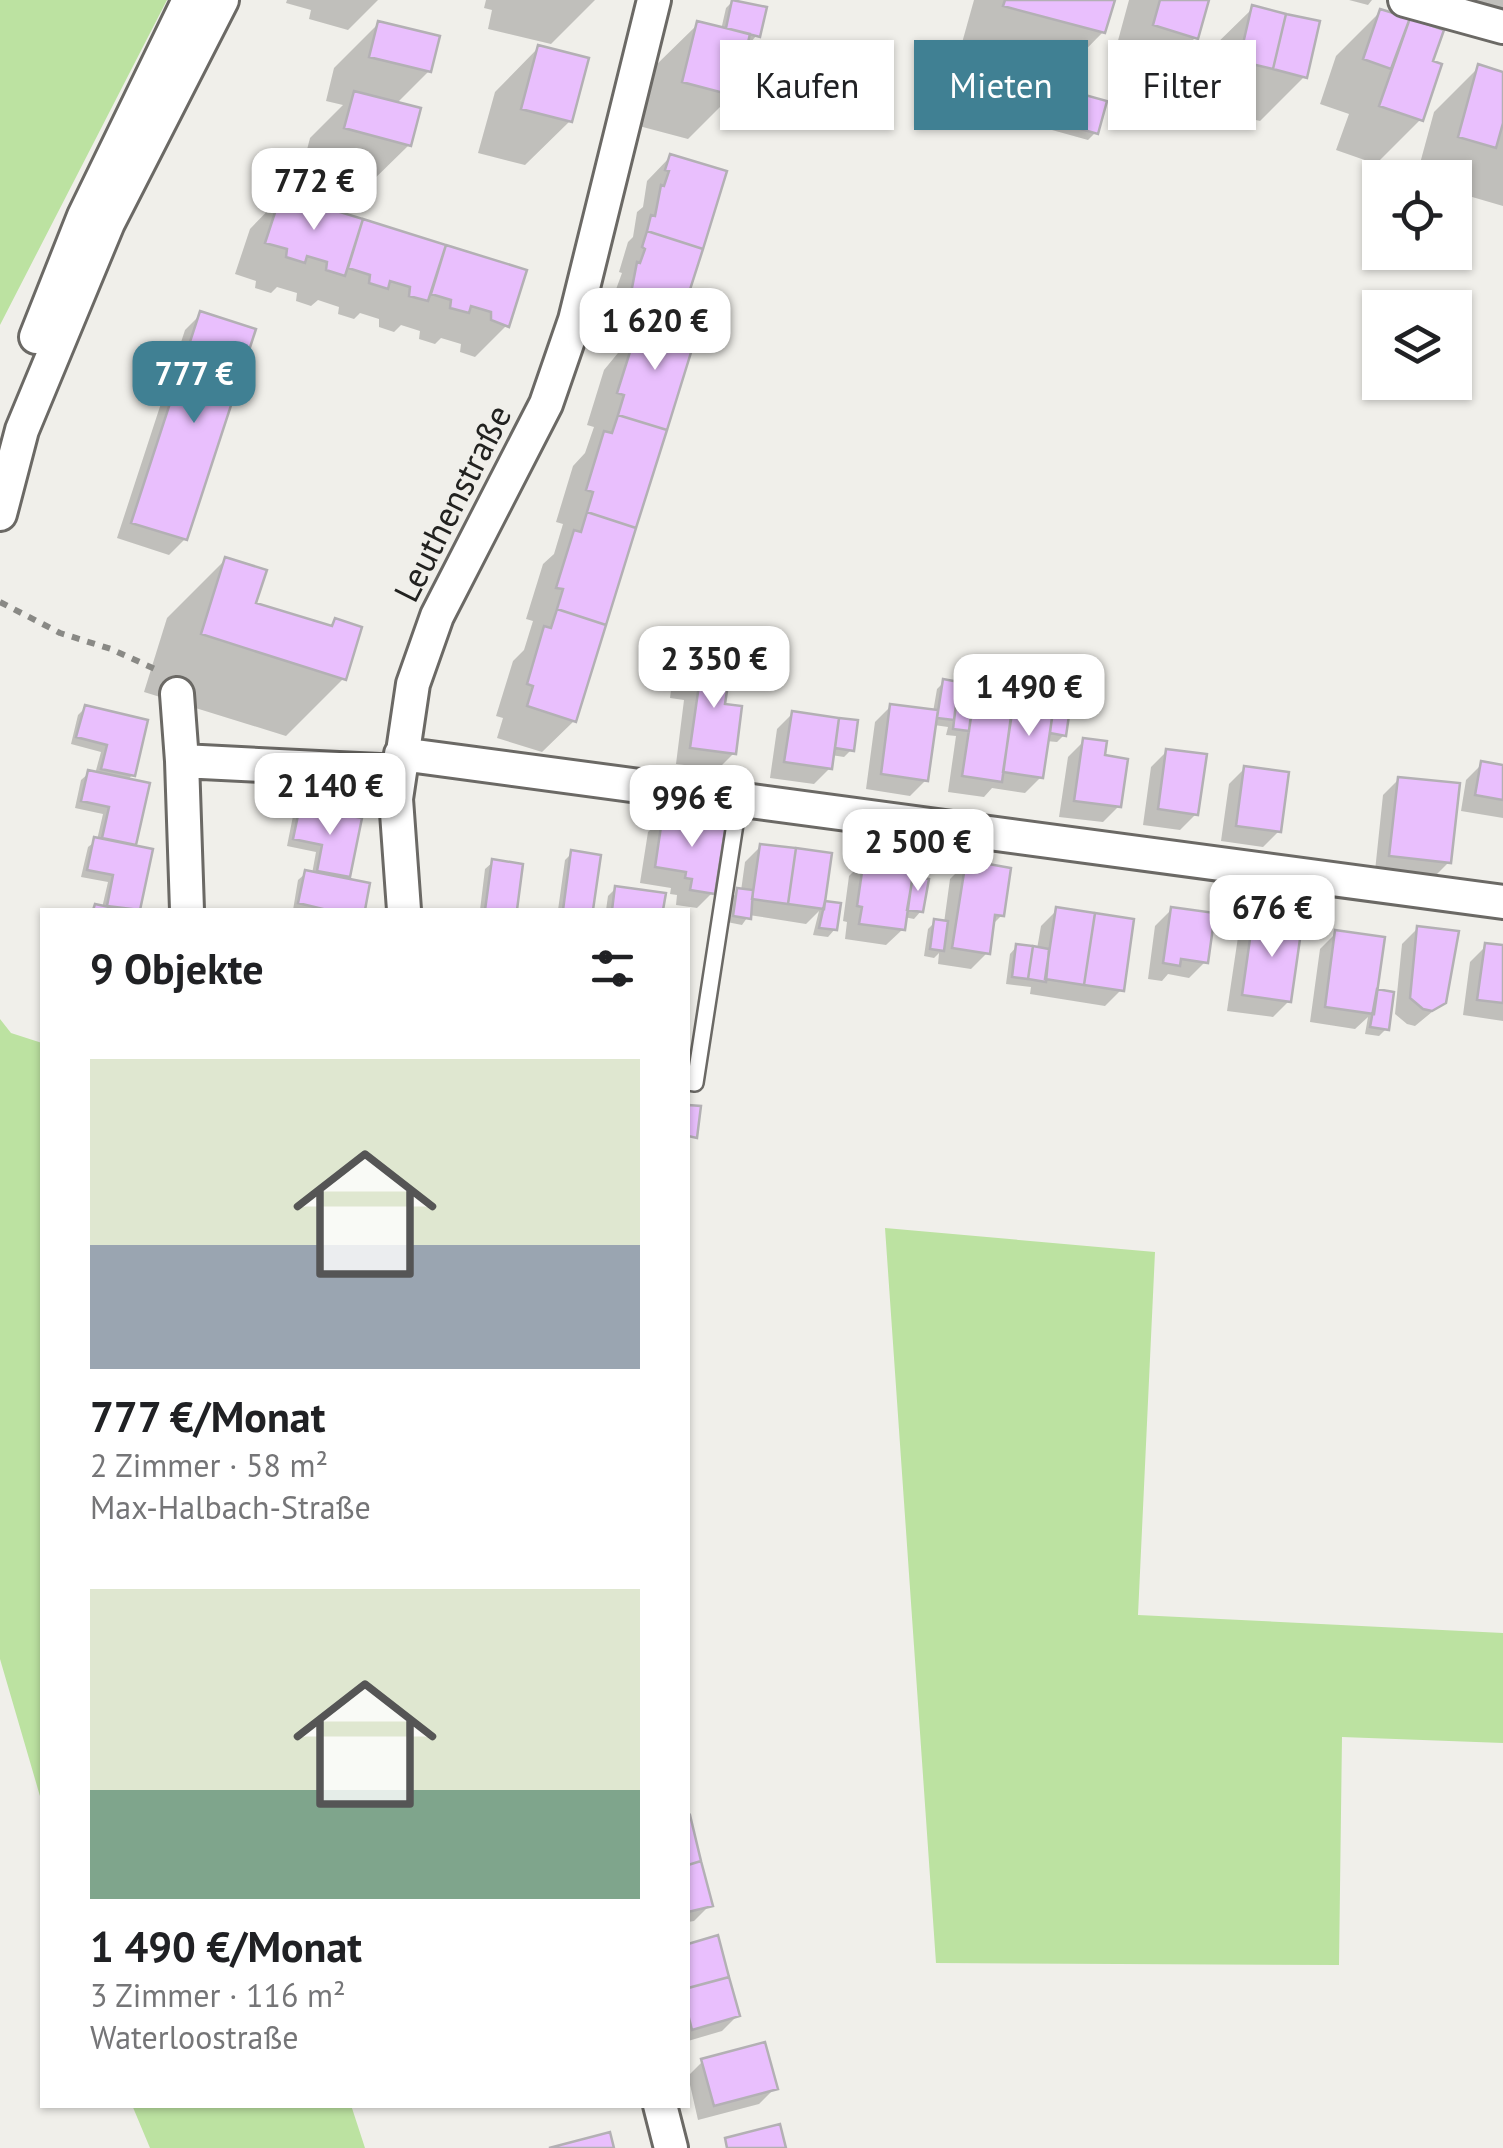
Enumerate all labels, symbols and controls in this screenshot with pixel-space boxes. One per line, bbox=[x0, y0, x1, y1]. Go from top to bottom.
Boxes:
chip: Kaufen bbox=[720, 40, 894, 130]
chip: Mieten bbox=[914, 40, 1088, 130]
chip: Filter bbox=[1108, 40, 1256, 130]
pin: 772 € bbox=[244, 148, 384, 233]
text: 772 € bbox=[274, 159, 354, 201]
map controls bbox=[1362, 160, 1472, 400]
button: locate bbox=[1362, 160, 1472, 270]
pin: 1 620 € bbox=[563, 288, 747, 373]
button: layers bbox=[1362, 290, 1472, 400]
text: 1 620 € bbox=[602, 299, 708, 341]
pin: 777 € bbox=[124, 341, 264, 426]
text: 777 € bbox=[155, 352, 233, 394]
street label: Leuthenstraße bbox=[383, 397, 521, 609]
pin: 2 350 € bbox=[622, 626, 806, 711]
text: 2 350 € bbox=[661, 637, 767, 679]
pin: 1 490 € bbox=[937, 654, 1121, 739]
text: 1 490 € bbox=[976, 665, 1082, 707]
pin: 2 140 € bbox=[238, 753, 422, 838]
text: 2 140 € bbox=[277, 764, 383, 806]
pin: 996 € bbox=[622, 765, 762, 850]
text: 996 € bbox=[652, 776, 732, 818]
pin: 2 500 € bbox=[826, 809, 1010, 894]
text: 2 500 € bbox=[865, 820, 971, 862]
pin: 676 € bbox=[1202, 875, 1342, 960]
text: 676 € bbox=[1232, 886, 1312, 928]
text: 9 Objekte bbox=[90, 941, 264, 996]
icon: filters bbox=[585, 941, 640, 996]
icon: home bbox=[275, 1124, 455, 1304]
text: 777 €/Monat bbox=[90, 1389, 325, 1444]
text: 2 Zimmer · 58 m² bbox=[90, 1444, 328, 1486]
text: Max-Halbach-Straße bbox=[90, 1486, 371, 1528]
icon: home bbox=[275, 1654, 455, 1834]
text: 1 490 €/Monat bbox=[90, 1919, 362, 1974]
text: 3 Zimmer · 116 m² bbox=[90, 1974, 346, 2016]
text: Waterloostraße bbox=[90, 2016, 299, 2058]

